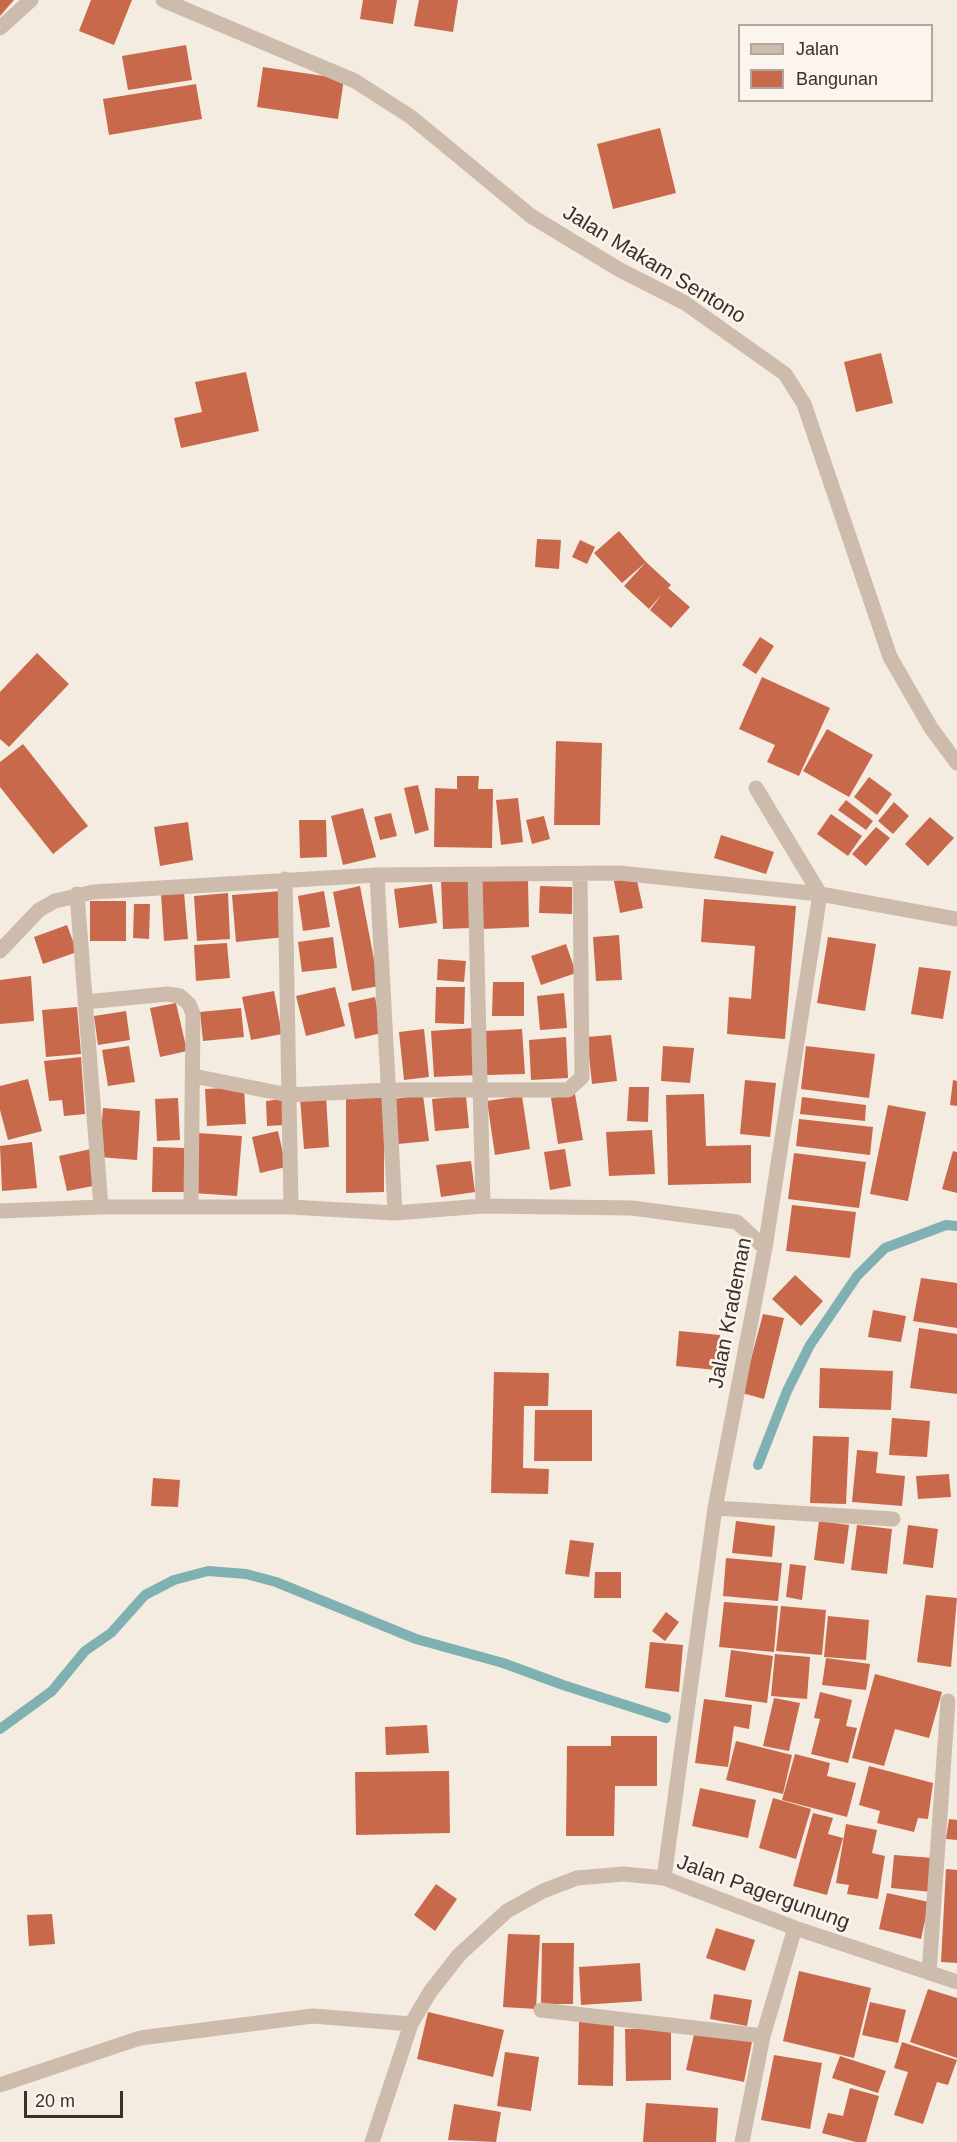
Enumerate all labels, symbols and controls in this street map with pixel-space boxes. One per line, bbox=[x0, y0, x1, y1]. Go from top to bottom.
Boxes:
legend bbox=[738, 24, 933, 102]
text: Jalan bbox=[796, 39, 839, 59]
text: Bangunan bbox=[796, 69, 878, 89]
street label: Jalan Makam Sentono bbox=[558, 200, 750, 330]
street label: Jalan Krademan bbox=[704, 1236, 758, 1390]
street label: Jalan Pagergunung bbox=[673, 1850, 853, 1936]
scale bar bbox=[27, 2079, 126, 2117]
text: 20 m bbox=[35, 2091, 75, 2111]

